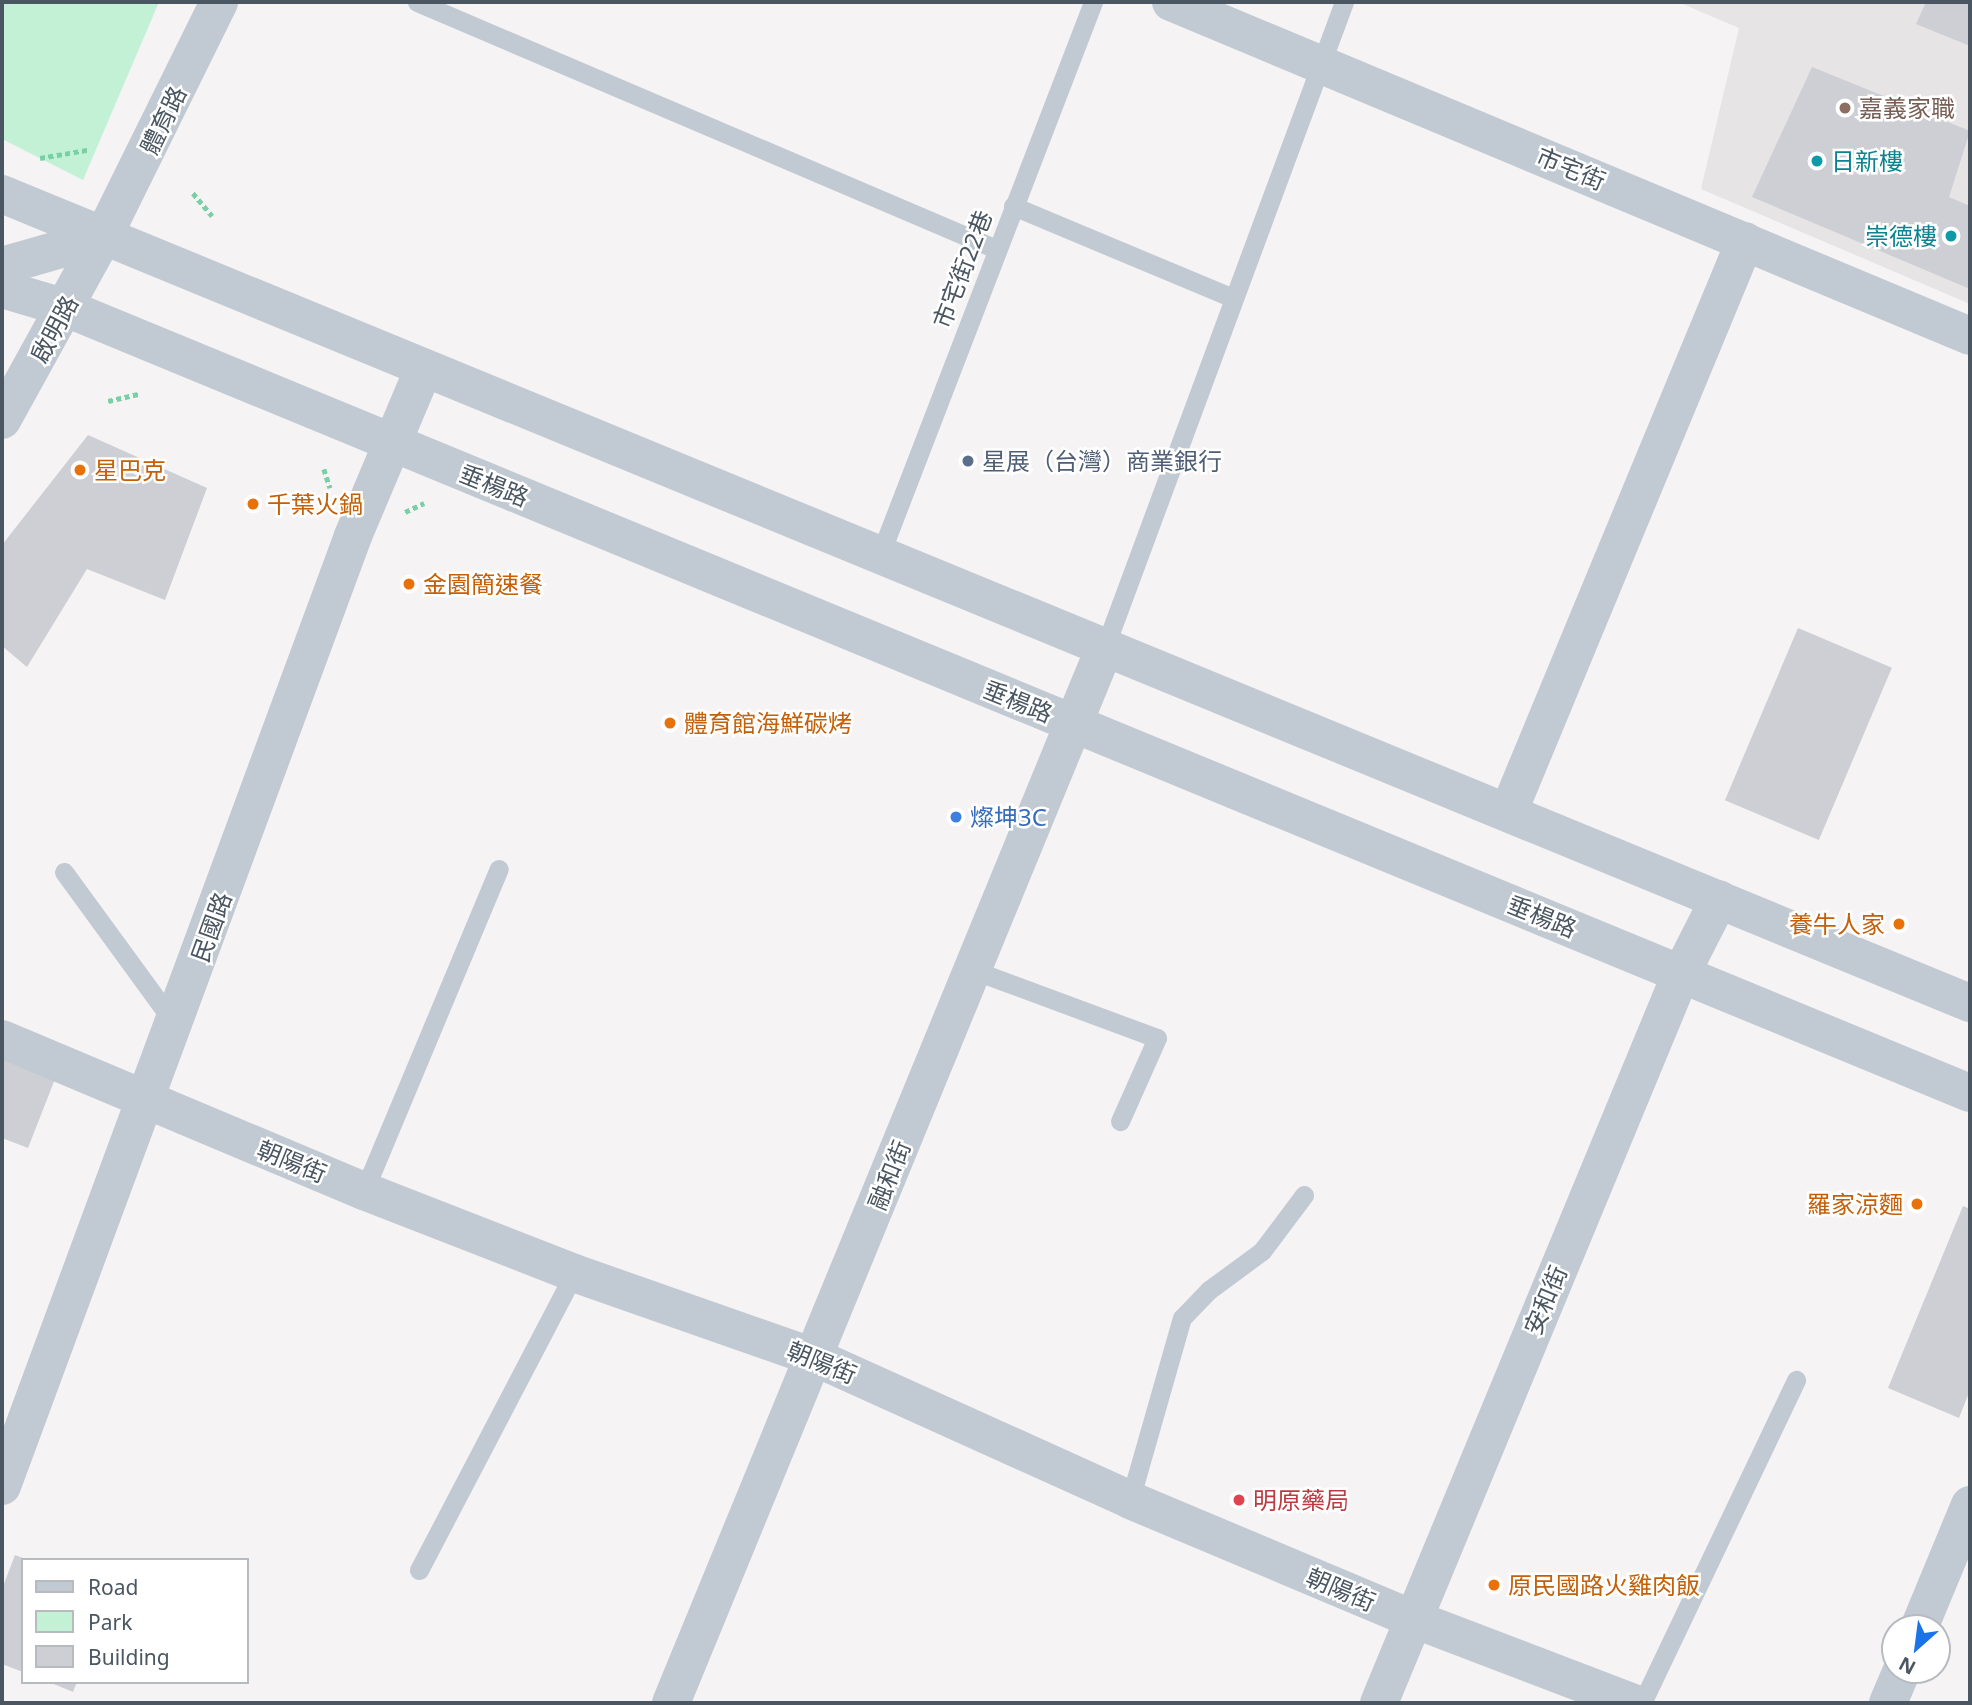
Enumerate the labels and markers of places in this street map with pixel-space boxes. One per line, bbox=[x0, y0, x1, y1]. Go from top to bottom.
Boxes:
place label: 嘉義家職 bbox=[1859, 94, 1955, 122]
marker: 嘉義家職 bbox=[1837, 100, 1853, 116]
place label: 日新樓 bbox=[1831, 147, 1903, 175]
marker: 日新樓 bbox=[1809, 153, 1825, 169]
place label: 崇德樓 bbox=[1865, 222, 1937, 250]
marker: 崇德樓 bbox=[1943, 228, 1959, 244]
place label: 星展（台灣）商業銀行 bbox=[982, 447, 1222, 475]
marker: 星展（台灣）商業銀行 bbox=[960, 453, 976, 469]
place label: 星巴克 bbox=[94, 456, 166, 484]
marker: 星巴克 bbox=[72, 462, 88, 478]
place label: 千葉火鍋 bbox=[267, 490, 363, 518]
marker: 千葉火鍋 bbox=[245, 496, 261, 512]
place label: 金園簡速餐 bbox=[423, 570, 543, 598]
marker: 金園簡速餐 bbox=[401, 576, 417, 592]
place label: 體育館海鮮碳烤 bbox=[684, 709, 852, 737]
marker: 體育館海鮮碳烤 bbox=[662, 715, 678, 731]
place label: 燦坤3C bbox=[970, 803, 1047, 831]
marker: 燦坤3C bbox=[948, 809, 964, 825]
place label: 養牛人家 bbox=[1789, 910, 1885, 938]
marker: 養牛人家 bbox=[1891, 916, 1907, 932]
place label: 羅家涼麵 bbox=[1807, 1190, 1903, 1218]
marker: 羅家涼麵 bbox=[1909, 1196, 1925, 1212]
place label: 明原藥局 bbox=[1253, 1486, 1349, 1514]
marker: 明原藥局 bbox=[1231, 1492, 1247, 1508]
place label: 原民國路火雞肉飯 bbox=[1508, 1571, 1700, 1599]
marker: 原民國路火雞肉飯 bbox=[1486, 1577, 1502, 1593]

